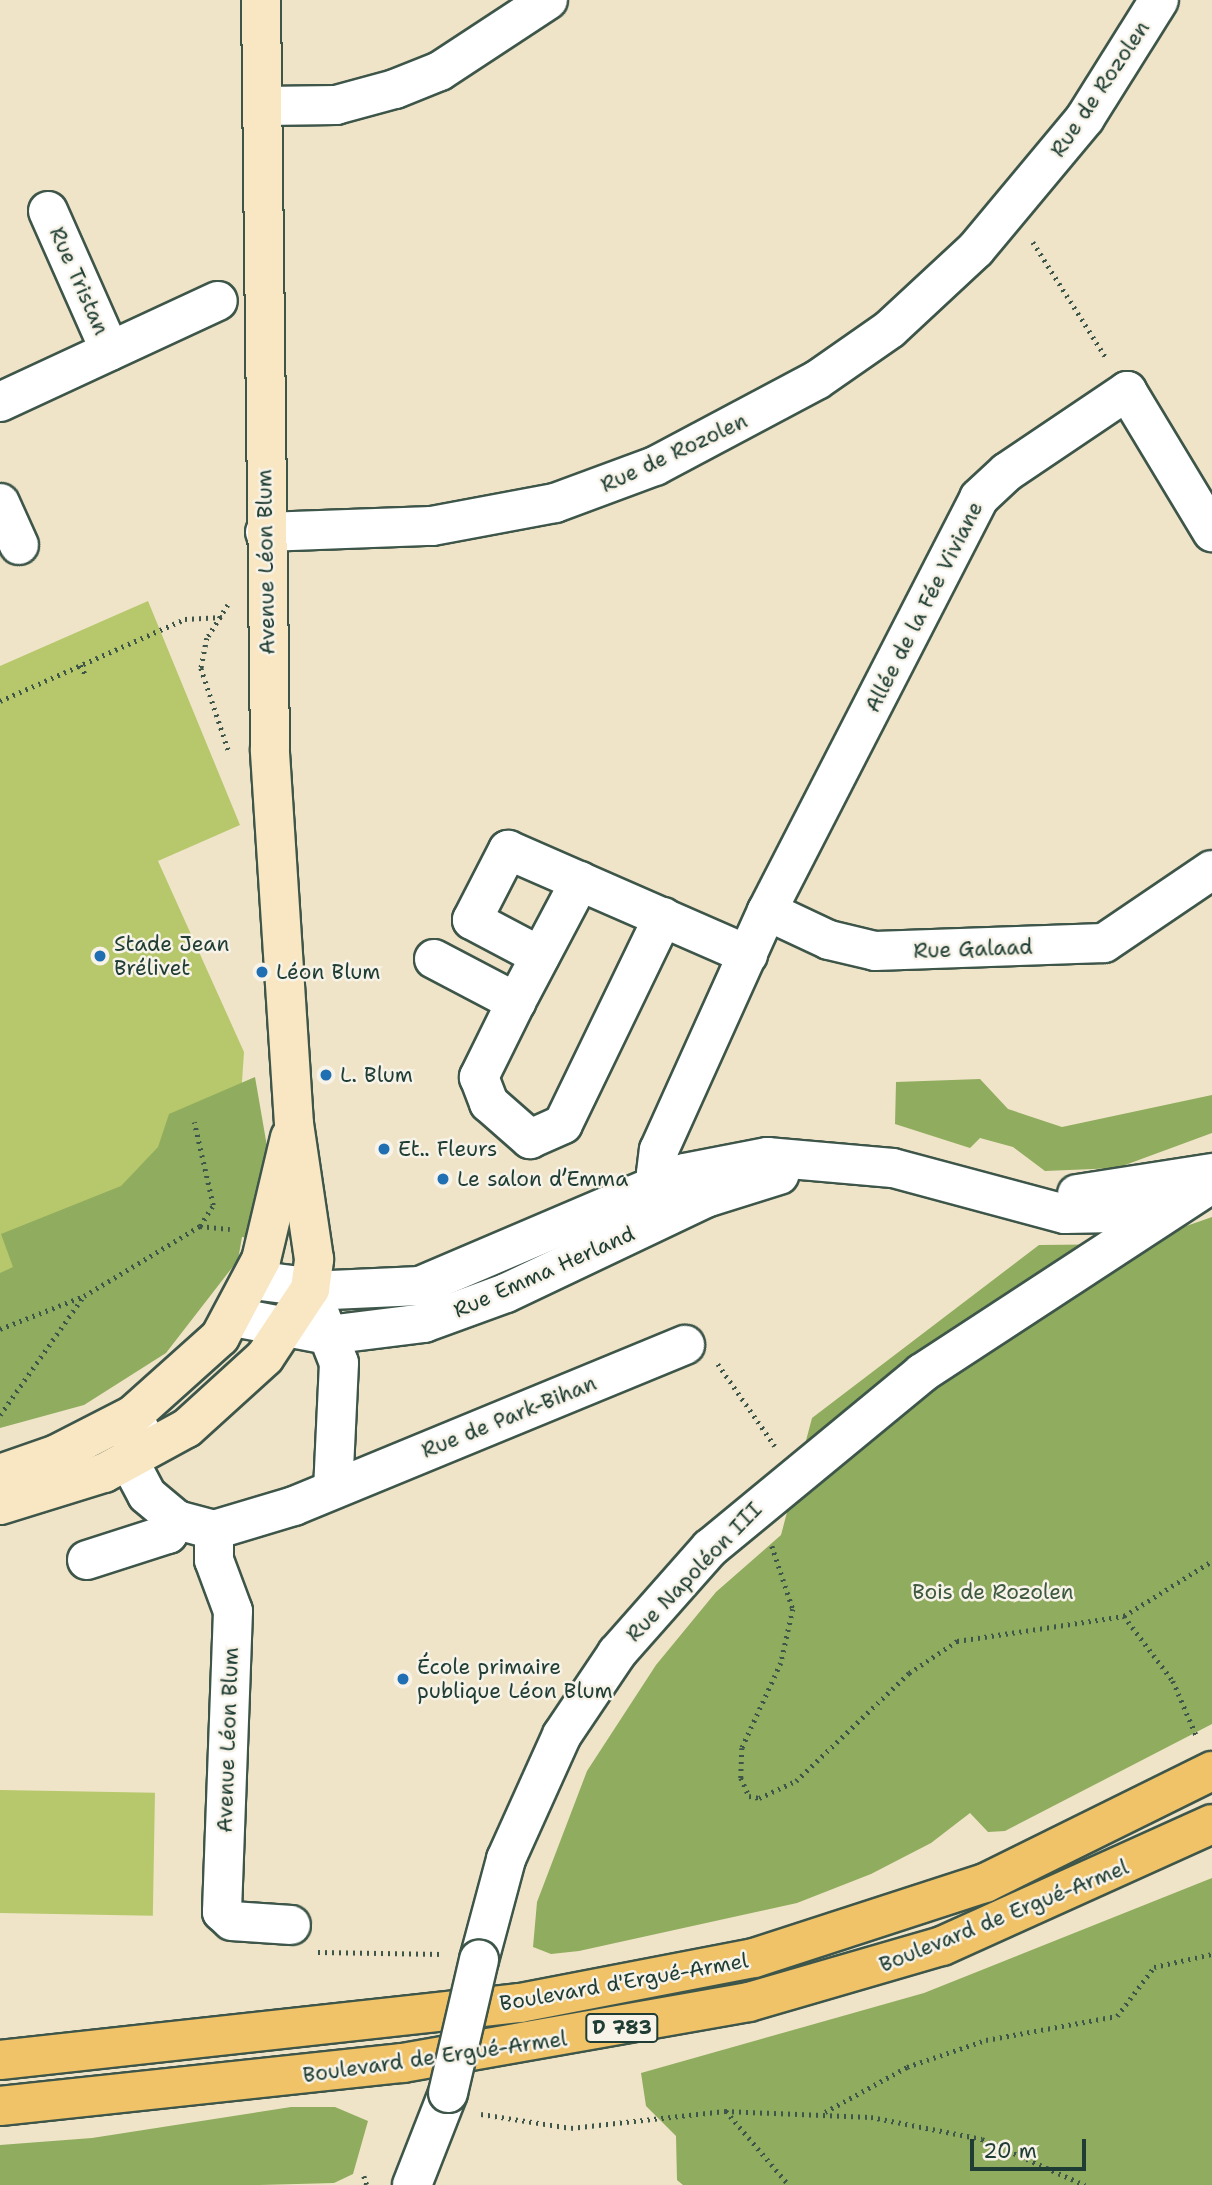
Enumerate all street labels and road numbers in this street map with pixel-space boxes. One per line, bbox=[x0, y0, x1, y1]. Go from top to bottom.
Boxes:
street label: Rue de Rozolen bbox=[1045, 16, 1155, 162]
street label: Rue Tristan bbox=[44, 223, 114, 339]
street label: Rue de Rozolen bbox=[597, 408, 751, 498]
street label: Avenue Léon Blum bbox=[252, 469, 280, 655]
street label: Allée de la Fée Viviane bbox=[860, 497, 988, 717]
street label: Rue Galaad bbox=[913, 934, 1033, 964]
street label: Rue Emma Herland bbox=[450, 1221, 638, 1323]
street label: Rue de Park-Bihan bbox=[418, 1370, 600, 1464]
street label: Rue Napoléon III bbox=[621, 1497, 767, 1647]
street label: Avenue Léon Blum bbox=[212, 1647, 244, 1833]
street label: Boulevard de Ergué-Armel bbox=[876, 1854, 1132, 1978]
street label: Boulevard d'Ergué-Armel bbox=[498, 1948, 750, 2016]
road number: D 783 bbox=[585, 2012, 659, 2044]
street label: Boulevard de Ergué-Armel bbox=[301, 2026, 569, 2088]

